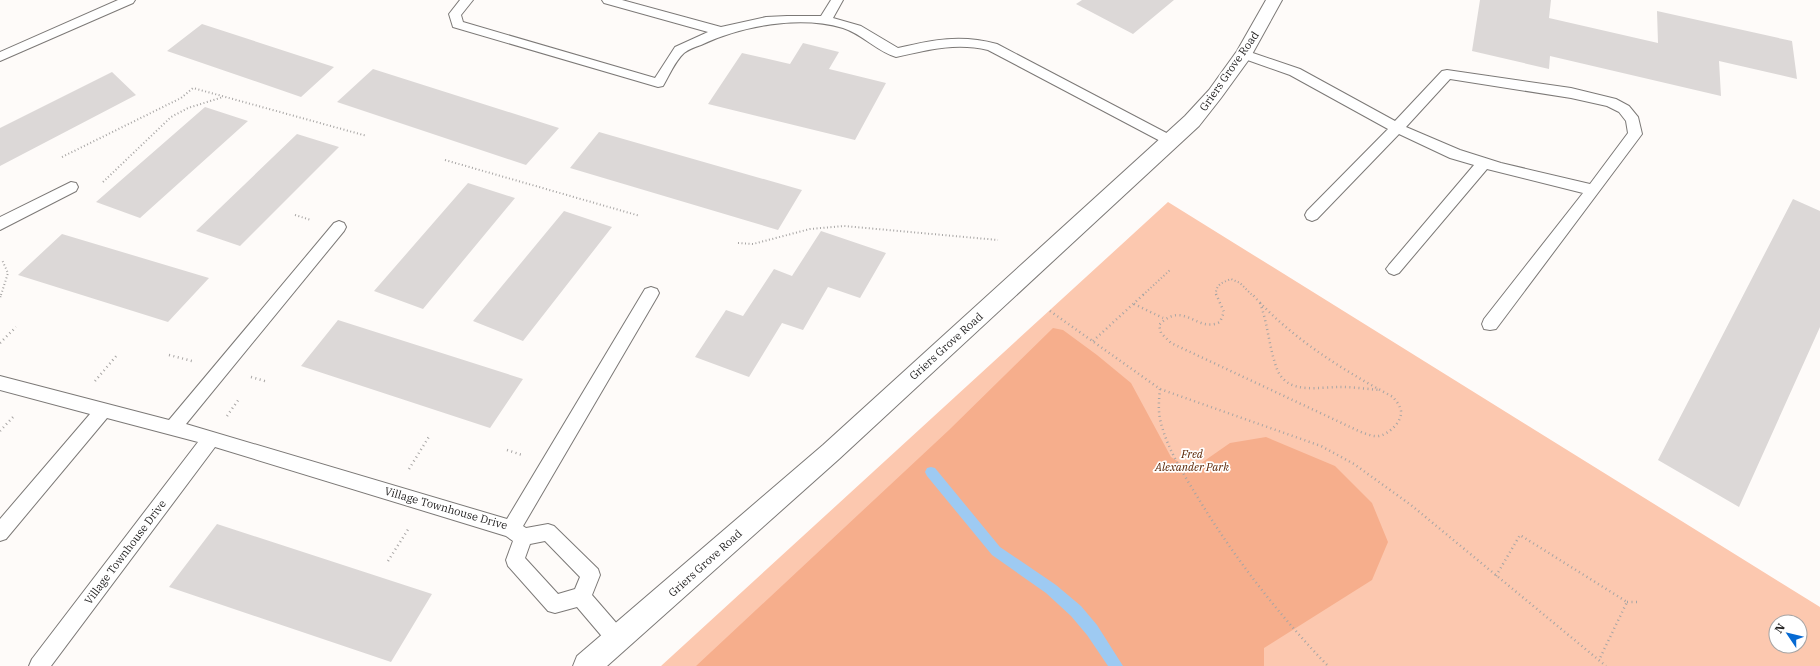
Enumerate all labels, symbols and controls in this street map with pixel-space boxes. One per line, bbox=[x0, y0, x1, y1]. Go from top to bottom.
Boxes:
street label: Griers Grove Road bbox=[1196, 28, 1262, 114]
street label: Griers Grove Road bbox=[906, 309, 986, 383]
park label: Fred Alexander Park bbox=[1154, 447, 1229, 474]
street label: Village Townhouse Drive bbox=[383, 484, 509, 532]
street label: Village Townhouse Drive bbox=[81, 497, 169, 607]
street label: Griers Grove Road bbox=[665, 526, 745, 600]
north arrow bbox=[1768, 614, 1808, 654]
text: N bbox=[1772, 620, 1788, 636]

